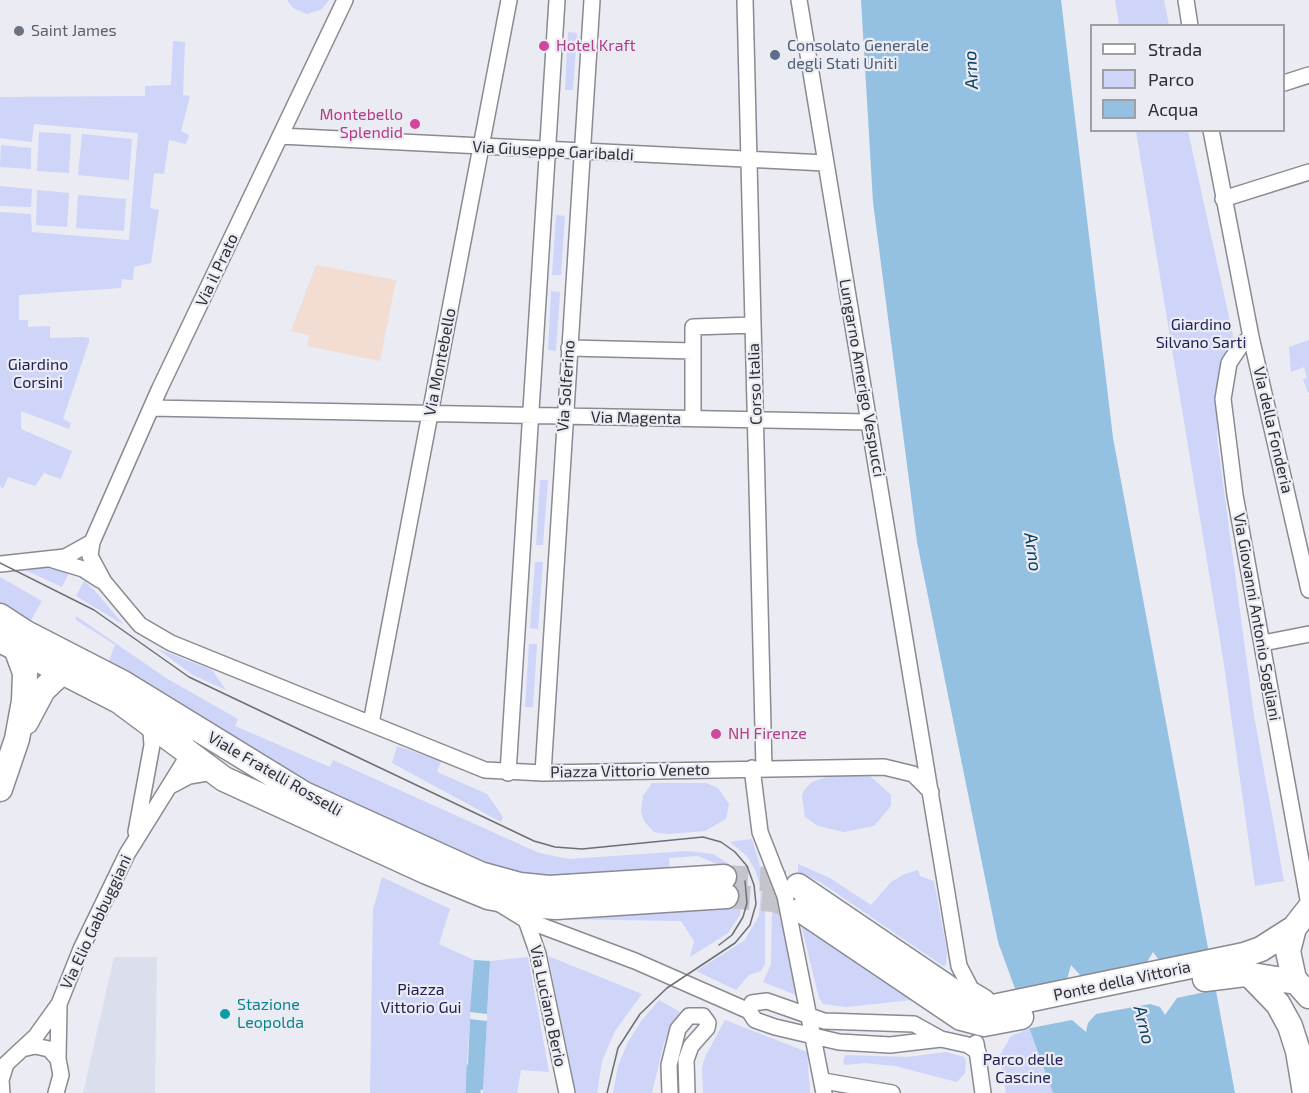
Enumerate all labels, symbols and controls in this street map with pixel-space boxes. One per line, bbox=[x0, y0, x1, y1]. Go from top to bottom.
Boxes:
place label: Saint James bbox=[31, 21, 117, 41]
marker: Saint James bbox=[12, 24, 26, 38]
legend bbox=[1090, 24, 1285, 132]
place label: Hotel Kraft bbox=[556, 36, 636, 56]
place label: Consolato Generale degli Stati Uniti bbox=[787, 36, 929, 74]
text: Strada bbox=[1148, 38, 1202, 60]
marker: Hotel Kraft bbox=[537, 39, 551, 53]
marker: Consolato Generale degli Stati Uniti bbox=[768, 48, 782, 62]
water label: Arno bbox=[959, 50, 983, 90]
text: Parco bbox=[1148, 68, 1194, 90]
text: Acqua bbox=[1148, 98, 1198, 120]
place label: Montebello Splendid bbox=[320, 105, 403, 143]
marker: Montebello Splendid bbox=[408, 117, 422, 131]
street label: Via Giuseppe Garibaldi bbox=[472, 137, 634, 165]
street label: Via il Prato bbox=[192, 231, 242, 309]
street label: Lungarno Amerigo Vespucci bbox=[835, 277, 889, 479]
street label: Via Montebello bbox=[420, 306, 460, 418]
park label: Giardino Silvano Sarti bbox=[1156, 315, 1246, 353]
street label: Via Solferino bbox=[553, 339, 579, 433]
street label: Corso Italia bbox=[744, 343, 766, 425]
park label: Giardino Corsini bbox=[8, 355, 68, 393]
street label: Via della Fonderia bbox=[1249, 365, 1297, 495]
street label: Via Magenta bbox=[591, 408, 681, 428]
street label: Via Giovanni Antonio Sogliani bbox=[1229, 512, 1285, 722]
water label: Arno bbox=[1020, 531, 1046, 573]
place label: NH Firenze bbox=[728, 724, 807, 744]
marker: NH Firenze bbox=[709, 727, 723, 741]
street label: Viale Fratelli Rosselli bbox=[204, 728, 346, 820]
street label: Piazza Vittorio Veneto bbox=[550, 760, 710, 782]
street label: Via Elio Gabbuggiani bbox=[56, 852, 136, 992]
street label: Via Luciano Berio bbox=[526, 943, 570, 1069]
street label: Ponte della Vittoria bbox=[1052, 957, 1192, 1005]
park label: Piazza Vittorio Gui bbox=[380, 980, 462, 1018]
place label: Stazione Leopolda bbox=[237, 995, 304, 1033]
water label: Arno bbox=[1129, 1004, 1159, 1046]
marker: Stazione Leopolda bbox=[218, 1007, 232, 1021]
park label: Parco delle Cascine bbox=[983, 1050, 1063, 1088]

